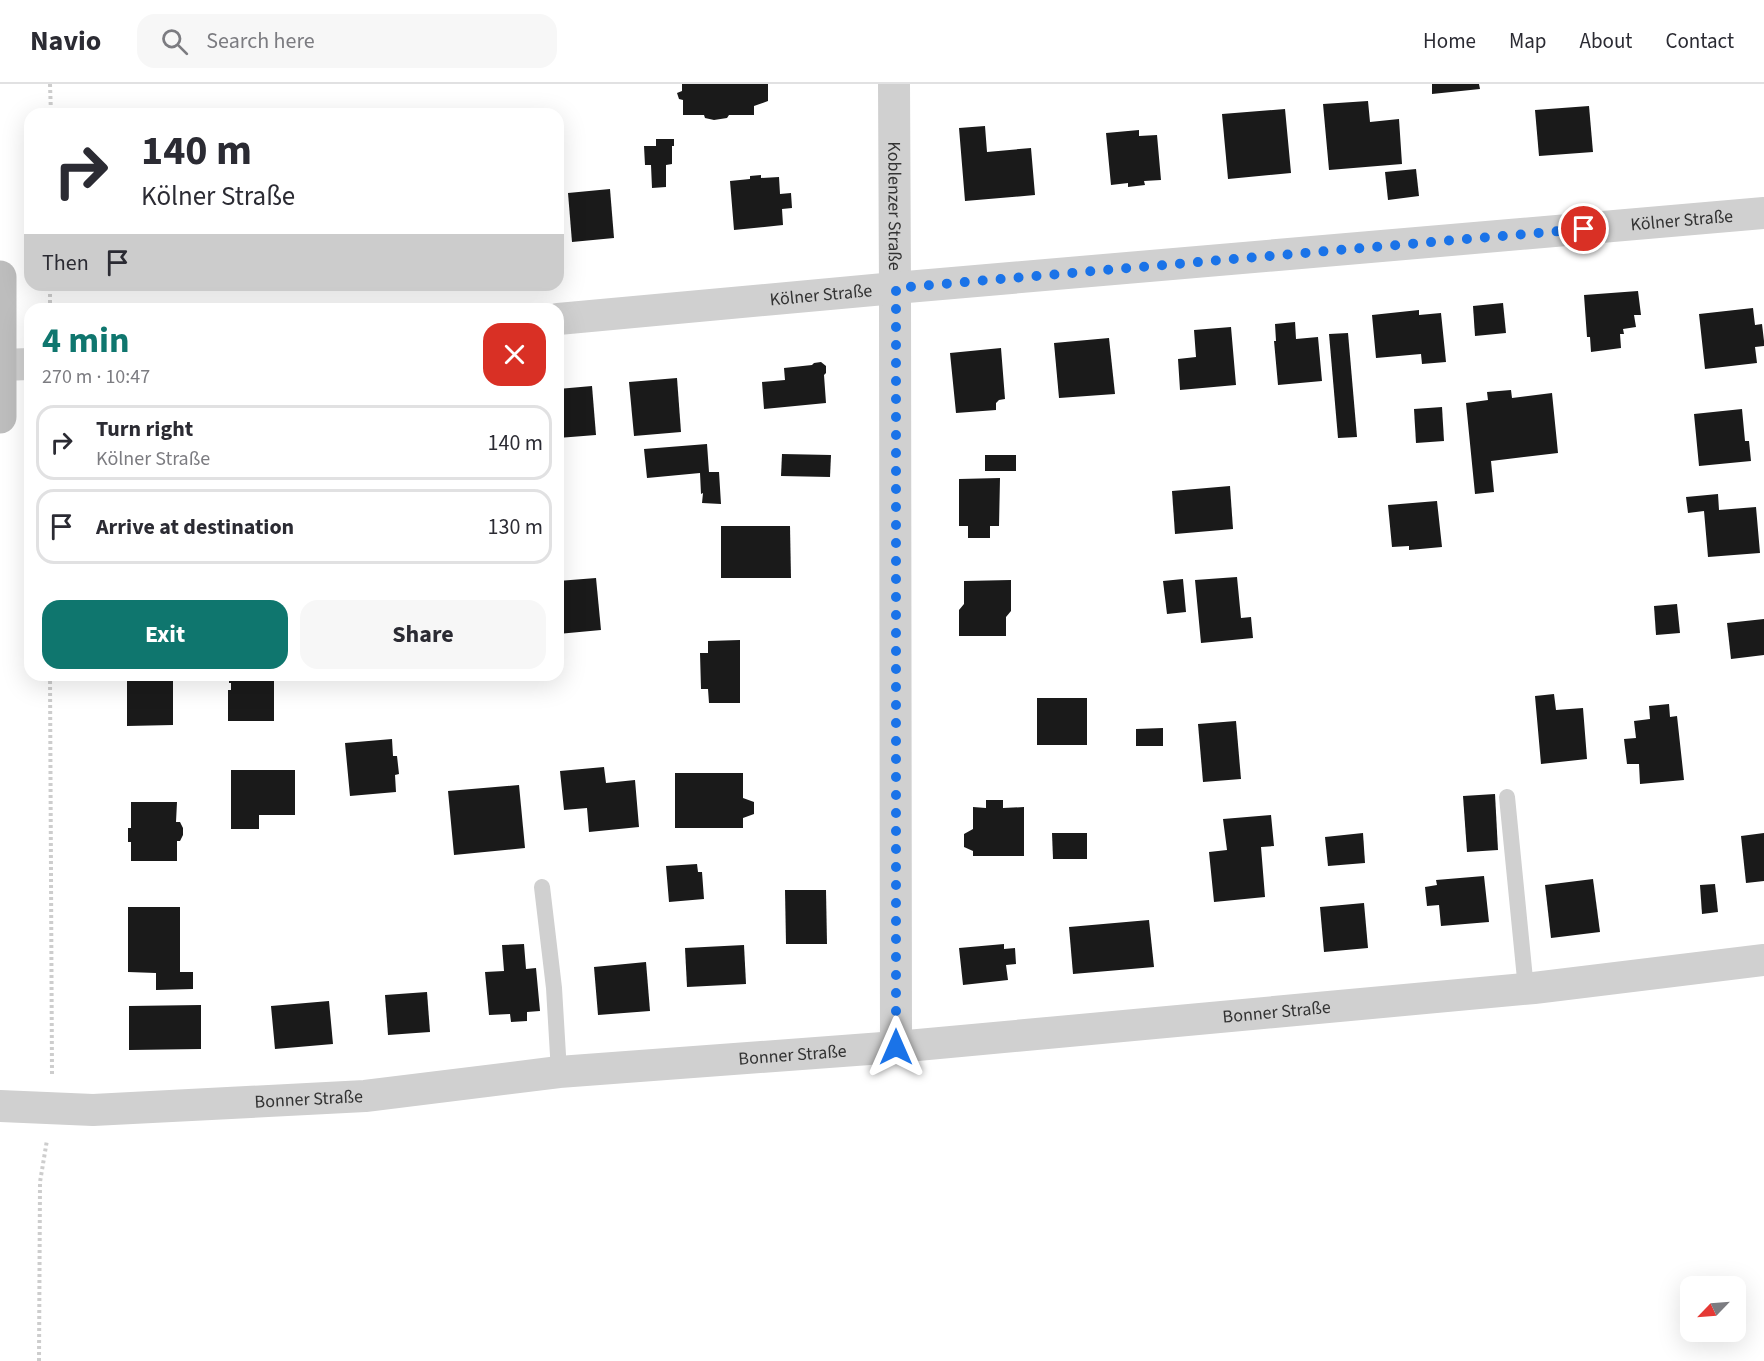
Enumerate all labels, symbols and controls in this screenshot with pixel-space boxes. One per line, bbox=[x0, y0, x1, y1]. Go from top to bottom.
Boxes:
search box bbox=[137, 14, 557, 68]
text: Navio bbox=[30, 21, 101, 61]
icon: search bbox=[158, 25, 191, 58]
text: Search here bbox=[206, 25, 315, 57]
text: Home bbox=[1423, 26, 1476, 56]
text: Map bbox=[1509, 26, 1547, 56]
text: About bbox=[1580, 26, 1632, 56]
text: Contact bbox=[1665, 26, 1734, 56]
text: 140 m bbox=[141, 121, 252, 181]
icon: right bbox=[42, 132, 120, 210]
street label: Koblenzer Straße bbox=[881, 141, 907, 271]
text: Kölner Straße bbox=[141, 177, 295, 216]
pin bbox=[1558, 203, 1609, 254]
street label: Kölner Straße bbox=[1629, 204, 1734, 237]
icon: arrive bbox=[1567, 212, 1600, 245]
icon: arrive bbox=[101, 246, 134, 279]
text: Then bbox=[42, 247, 89, 279]
street label: Kölner Straße bbox=[769, 278, 873, 312]
text: 4 min bbox=[42, 315, 130, 366]
button: close bbox=[483, 323, 546, 386]
text: 270 m · 10:47 bbox=[42, 363, 150, 391]
text: Turn right bbox=[96, 413, 193, 445]
icon: right bbox=[45, 426, 78, 459]
text: 140 m bbox=[488, 427, 543, 459]
text: Kölner Straße bbox=[96, 445, 210, 473]
icon: arrive bbox=[45, 510, 78, 543]
text: Arrive at destination bbox=[96, 511, 294, 543]
text: 130 m bbox=[488, 511, 543, 543]
button: Exit bbox=[42, 600, 288, 669]
button: Share bbox=[300, 600, 546, 669]
street label: Bonner Straße bbox=[1221, 995, 1332, 1030]
position arrow bbox=[864, 1015, 928, 1079]
street label: Bonner Straße bbox=[738, 1039, 847, 1072]
street label: Bonner Straße bbox=[254, 1084, 363, 1115]
north arrow bbox=[1680, 1276, 1746, 1342]
map controls bbox=[1680, 1276, 1746, 1342]

